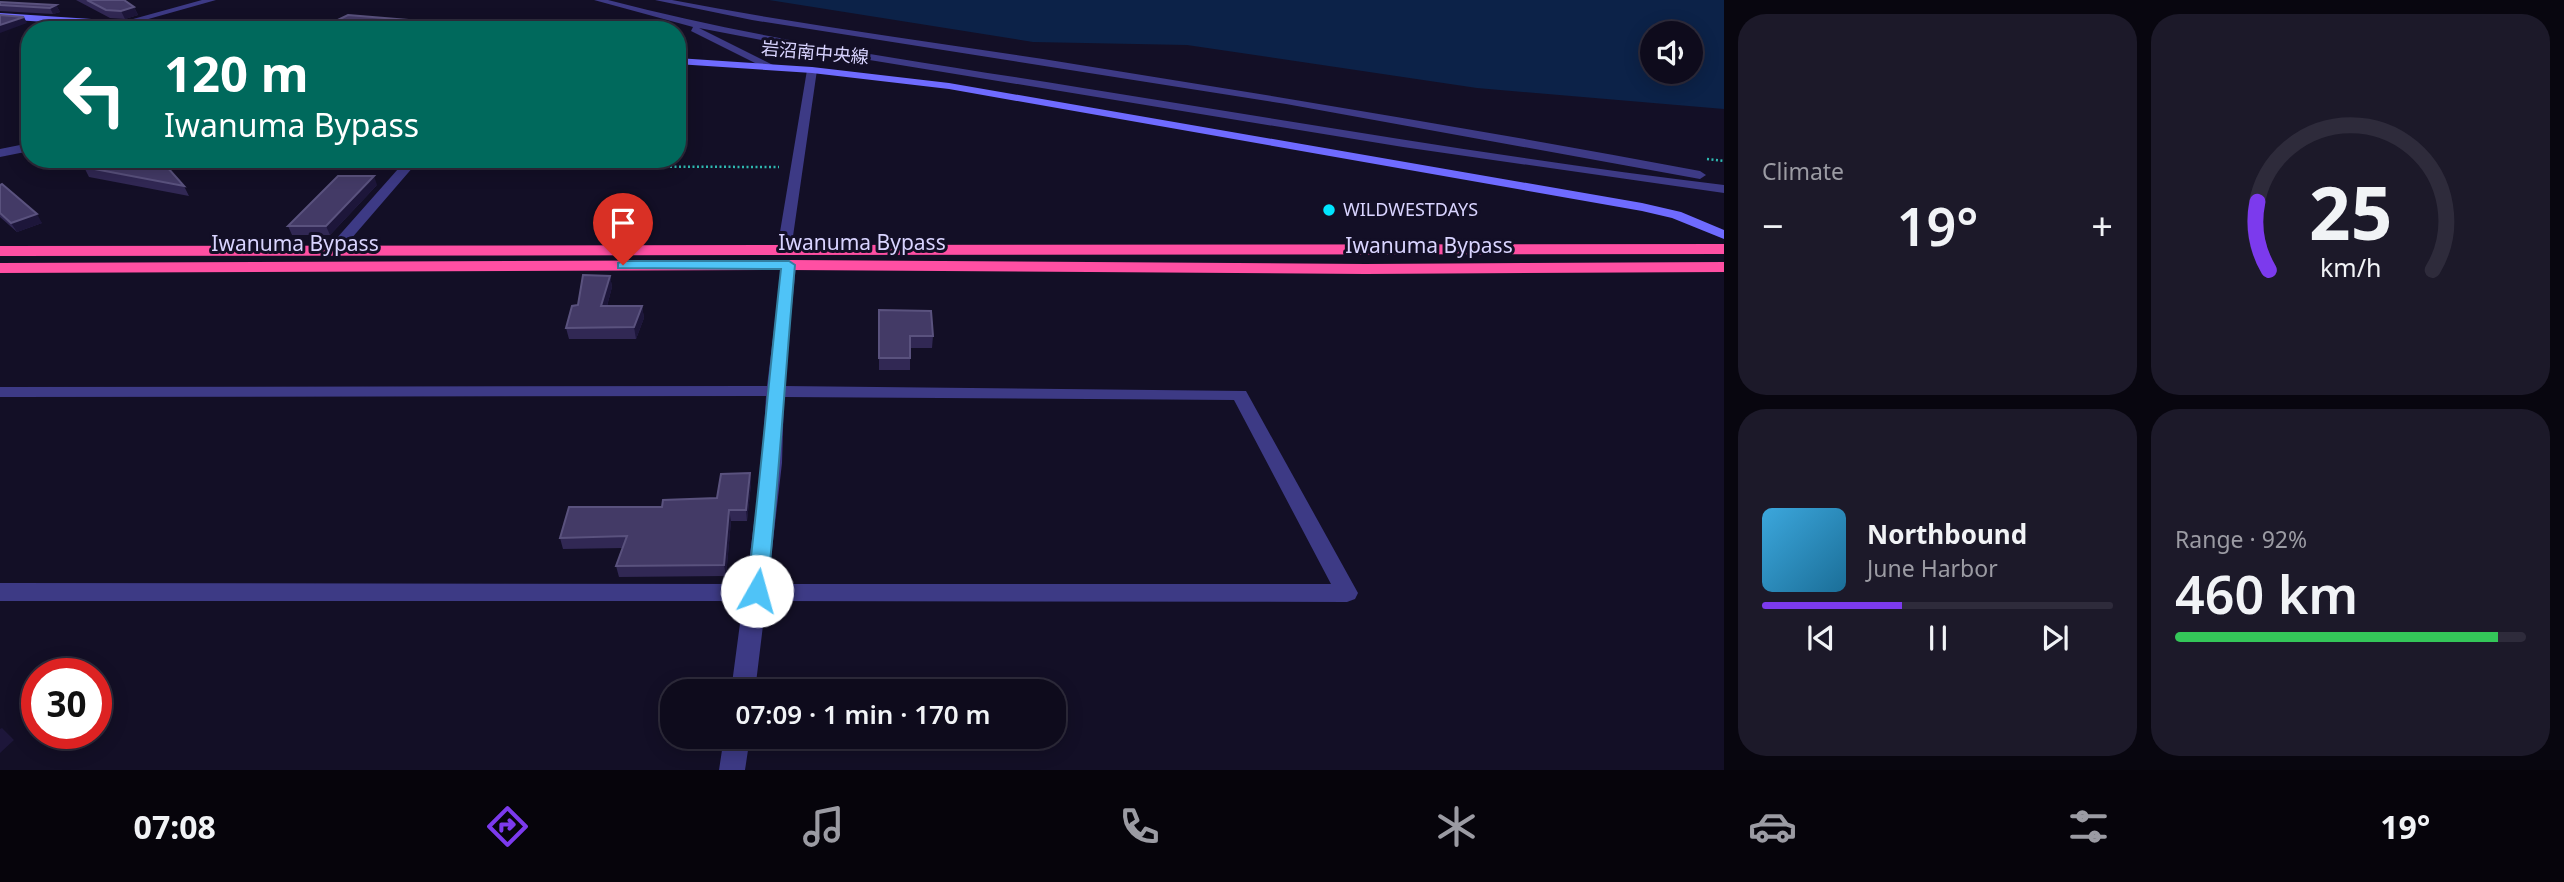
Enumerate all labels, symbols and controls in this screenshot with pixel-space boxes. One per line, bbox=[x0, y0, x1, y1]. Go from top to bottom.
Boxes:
map controls bbox=[1640, 21, 1703, 84]
button: sound bbox=[1640, 21, 1703, 84]
street label: 岩沼南中央線 bbox=[760, 35, 870, 69]
text: 120 m bbox=[164, 40, 309, 106]
icon: left bbox=[49, 49, 140, 140]
text: Iwanuma Bypass bbox=[164, 103, 419, 146]
text: Climate bbox=[1762, 155, 1844, 187]
text: 25 bbox=[2309, 163, 2392, 262]
text: 19° bbox=[1897, 190, 1978, 261]
pin bbox=[593, 193, 653, 265]
place label: WILDWESTDAYS bbox=[1343, 197, 1478, 221]
text: − bbox=[1762, 199, 1784, 251]
text: + bbox=[2091, 199, 2113, 251]
marker: WILDWESTDAYS bbox=[1321, 202, 1337, 218]
icon: arrive bbox=[604, 204, 642, 242]
street label: Iwanuma Bypass bbox=[778, 228, 946, 256]
street label: Iwanuma Bypass bbox=[211, 229, 379, 257]
street label: Iwanuma Bypass bbox=[1345, 231, 1513, 259]
text: km/h bbox=[2320, 250, 2381, 284]
text: Northbound bbox=[1867, 516, 2027, 552]
text: Range · 92% bbox=[2175, 523, 2307, 555]
text: June Harbor bbox=[1867, 552, 1998, 584]
position arrow bbox=[720, 554, 794, 628]
text: 460 km bbox=[2175, 558, 2358, 629]
icon: previous bbox=[1802, 619, 1840, 657]
icon: pause bbox=[1919, 619, 1957, 657]
icon: next bbox=[2036, 619, 2074, 657]
speed limit sign: 30 bbox=[21, 658, 112, 749]
text: 07:09 · 1 min · 170 m bbox=[736, 696, 990, 732]
icon: directions bbox=[483, 802, 532, 851]
icon: music bbox=[799, 802, 848, 851]
icon: phone bbox=[1115, 802, 1164, 851]
icon: climate bbox=[1432, 802, 1481, 851]
icon: car bbox=[1748, 802, 1797, 851]
icon: filters bbox=[2064, 802, 2113, 851]
text: 07:08 bbox=[134, 805, 216, 848]
text: 19° bbox=[2380, 805, 2430, 848]

